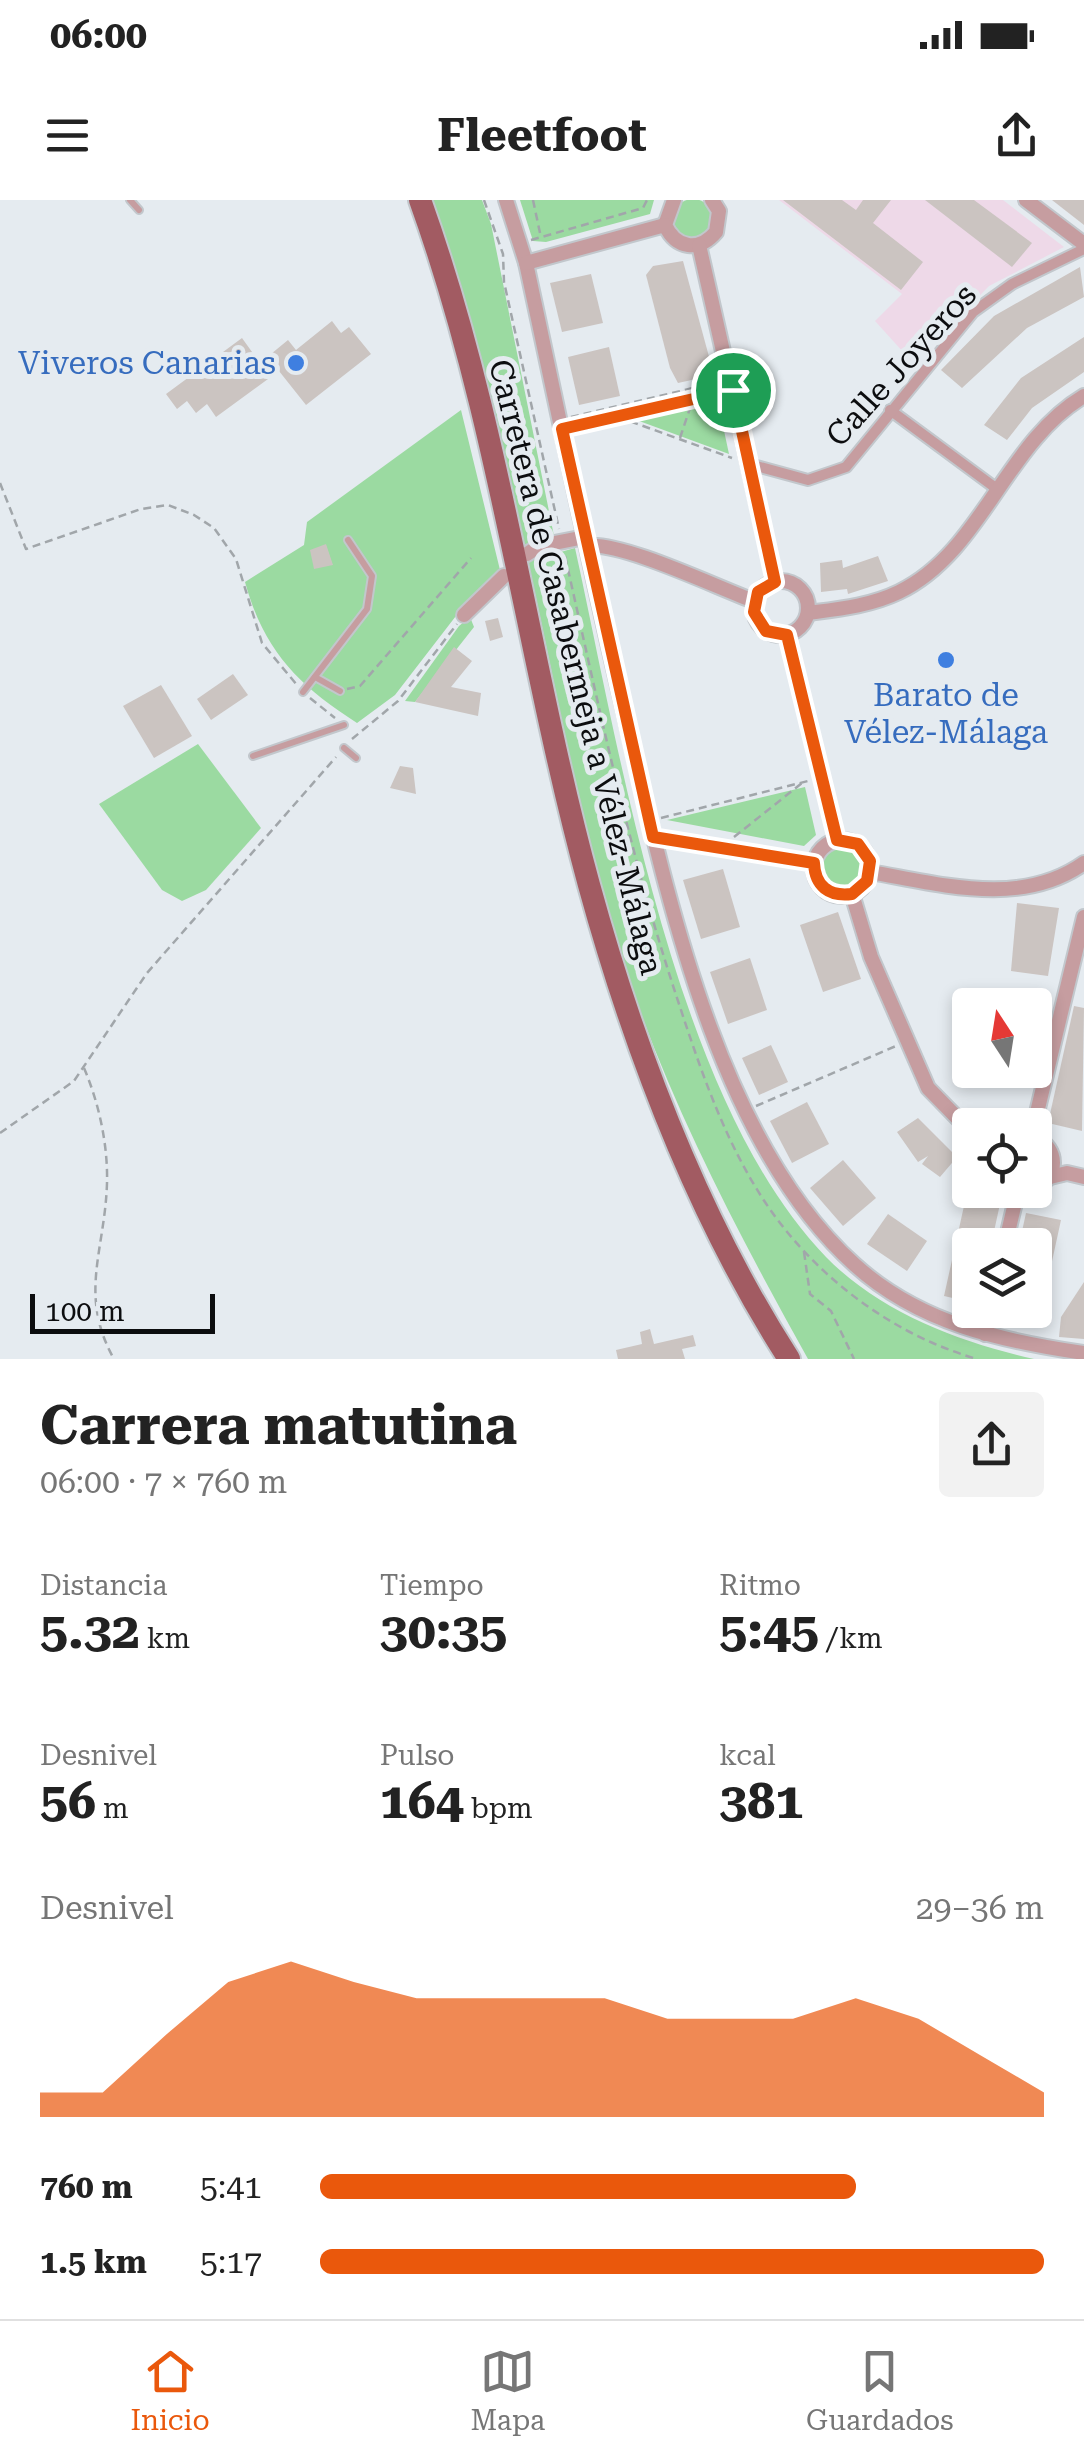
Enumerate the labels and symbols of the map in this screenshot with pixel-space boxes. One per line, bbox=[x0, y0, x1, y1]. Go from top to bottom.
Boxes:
street label: Calle Joyeros bbox=[818, 276, 984, 454]
place label: Viveros Canarias bbox=[18, 344, 276, 382]
pin bbox=[691, 348, 776, 433]
marker: Viveros Canarias bbox=[285, 352, 307, 374]
street label: Carretera de Casabermeja a Vélez-Málaga bbox=[481, 355, 671, 979]
marker: Barato de Vélez-Málaga bbox=[935, 649, 957, 671]
place label: Barato de Vélez-Málaga bbox=[844, 676, 1048, 751]
north arrow bbox=[952, 988, 1052, 1088]
scale bar bbox=[30, 1289, 215, 1334]

